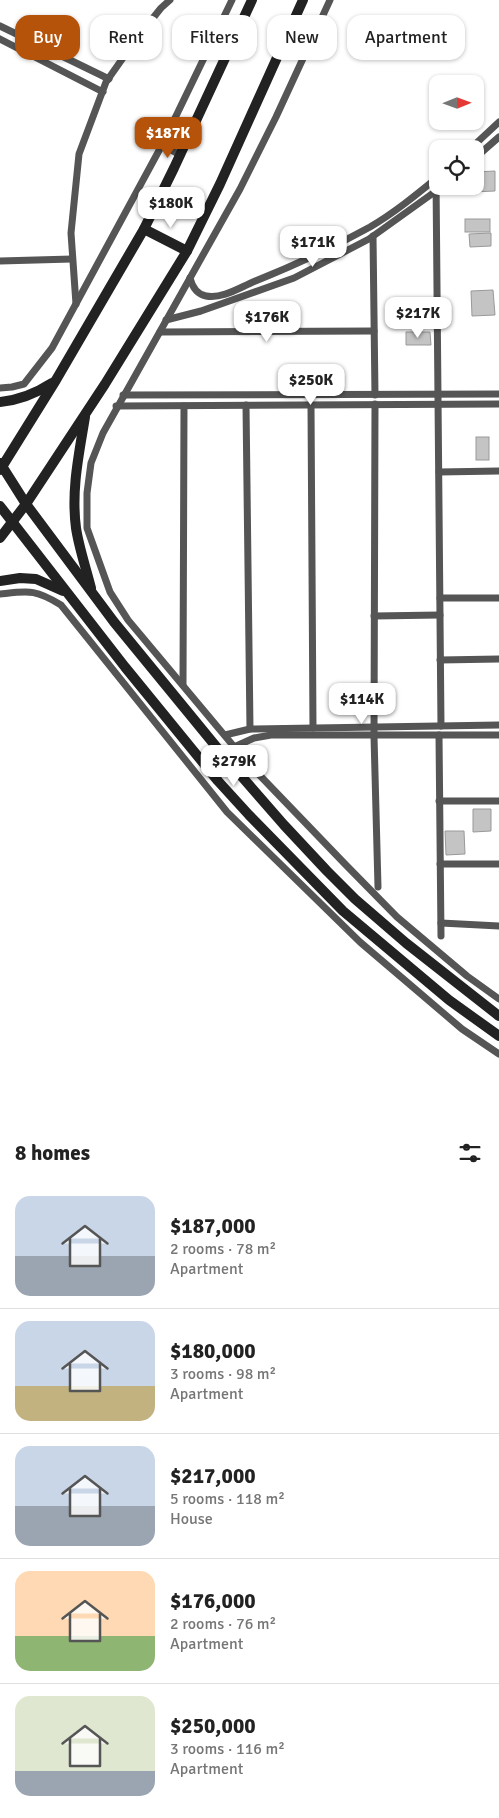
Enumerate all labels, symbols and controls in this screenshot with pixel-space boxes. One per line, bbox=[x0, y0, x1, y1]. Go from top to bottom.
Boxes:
chip: Buy bbox=[15, 15, 80, 60]
chip: Rent bbox=[90, 15, 162, 60]
chip: Filters bbox=[172, 15, 257, 60]
chip: New bbox=[267, 15, 337, 60]
chip: Apartment bbox=[347, 15, 465, 60]
north arrow bbox=[429, 75, 484, 130]
map controls bbox=[429, 75, 484, 195]
pin: $187K bbox=[133, 116, 203, 159]
text: $187K bbox=[146, 123, 190, 143]
button: locate bbox=[429, 140, 484, 195]
pin: $180K bbox=[136, 186, 206, 229]
text: $180K bbox=[149, 193, 193, 213]
pin: $171K bbox=[278, 226, 348, 268]
text: $171K bbox=[291, 232, 335, 252]
pin: $217K bbox=[383, 296, 453, 339]
pin: $176K bbox=[232, 300, 302, 343]
text: $217K bbox=[396, 303, 440, 323]
text: $176K bbox=[245, 307, 289, 327]
pin: $250K bbox=[276, 364, 346, 406]
text: $250K bbox=[289, 370, 333, 390]
pin: $114K bbox=[327, 682, 397, 725]
text: $114K bbox=[340, 689, 384, 709]
pin: $279K bbox=[199, 744, 269, 787]
text: $279K bbox=[212, 751, 256, 771]
icon: filters bbox=[456, 1139, 484, 1167]
text: 8 homes bbox=[15, 1140, 90, 1166]
text: $187,000 bbox=[170, 1213, 256, 1239]
icon: home bbox=[55, 1216, 115, 1276]
text: 2 rooms · 78 m² bbox=[170, 1239, 276, 1259]
text: Apartment bbox=[170, 1259, 243, 1279]
text: $180,000 bbox=[170, 1338, 256, 1364]
icon: home bbox=[55, 1341, 115, 1401]
text: 3 rooms · 98 m² bbox=[170, 1364, 276, 1384]
text: Apartment bbox=[170, 1384, 243, 1404]
text: $217,000 bbox=[170, 1463, 256, 1489]
icon: home bbox=[55, 1466, 115, 1526]
text: 5 rooms · 118 m² bbox=[170, 1489, 285, 1509]
text: House bbox=[170, 1509, 213, 1529]
text: $176,000 bbox=[170, 1588, 256, 1614]
icon: home bbox=[55, 1591, 115, 1651]
text: 2 rooms · 76 m² bbox=[170, 1614, 276, 1634]
text: Apartment bbox=[170, 1634, 243, 1654]
text: $250,000 bbox=[170, 1713, 256, 1739]
icon: home bbox=[55, 1716, 115, 1776]
text: 3 rooms · 116 m² bbox=[170, 1739, 285, 1759]
text: Apartment bbox=[170, 1759, 243, 1779]

